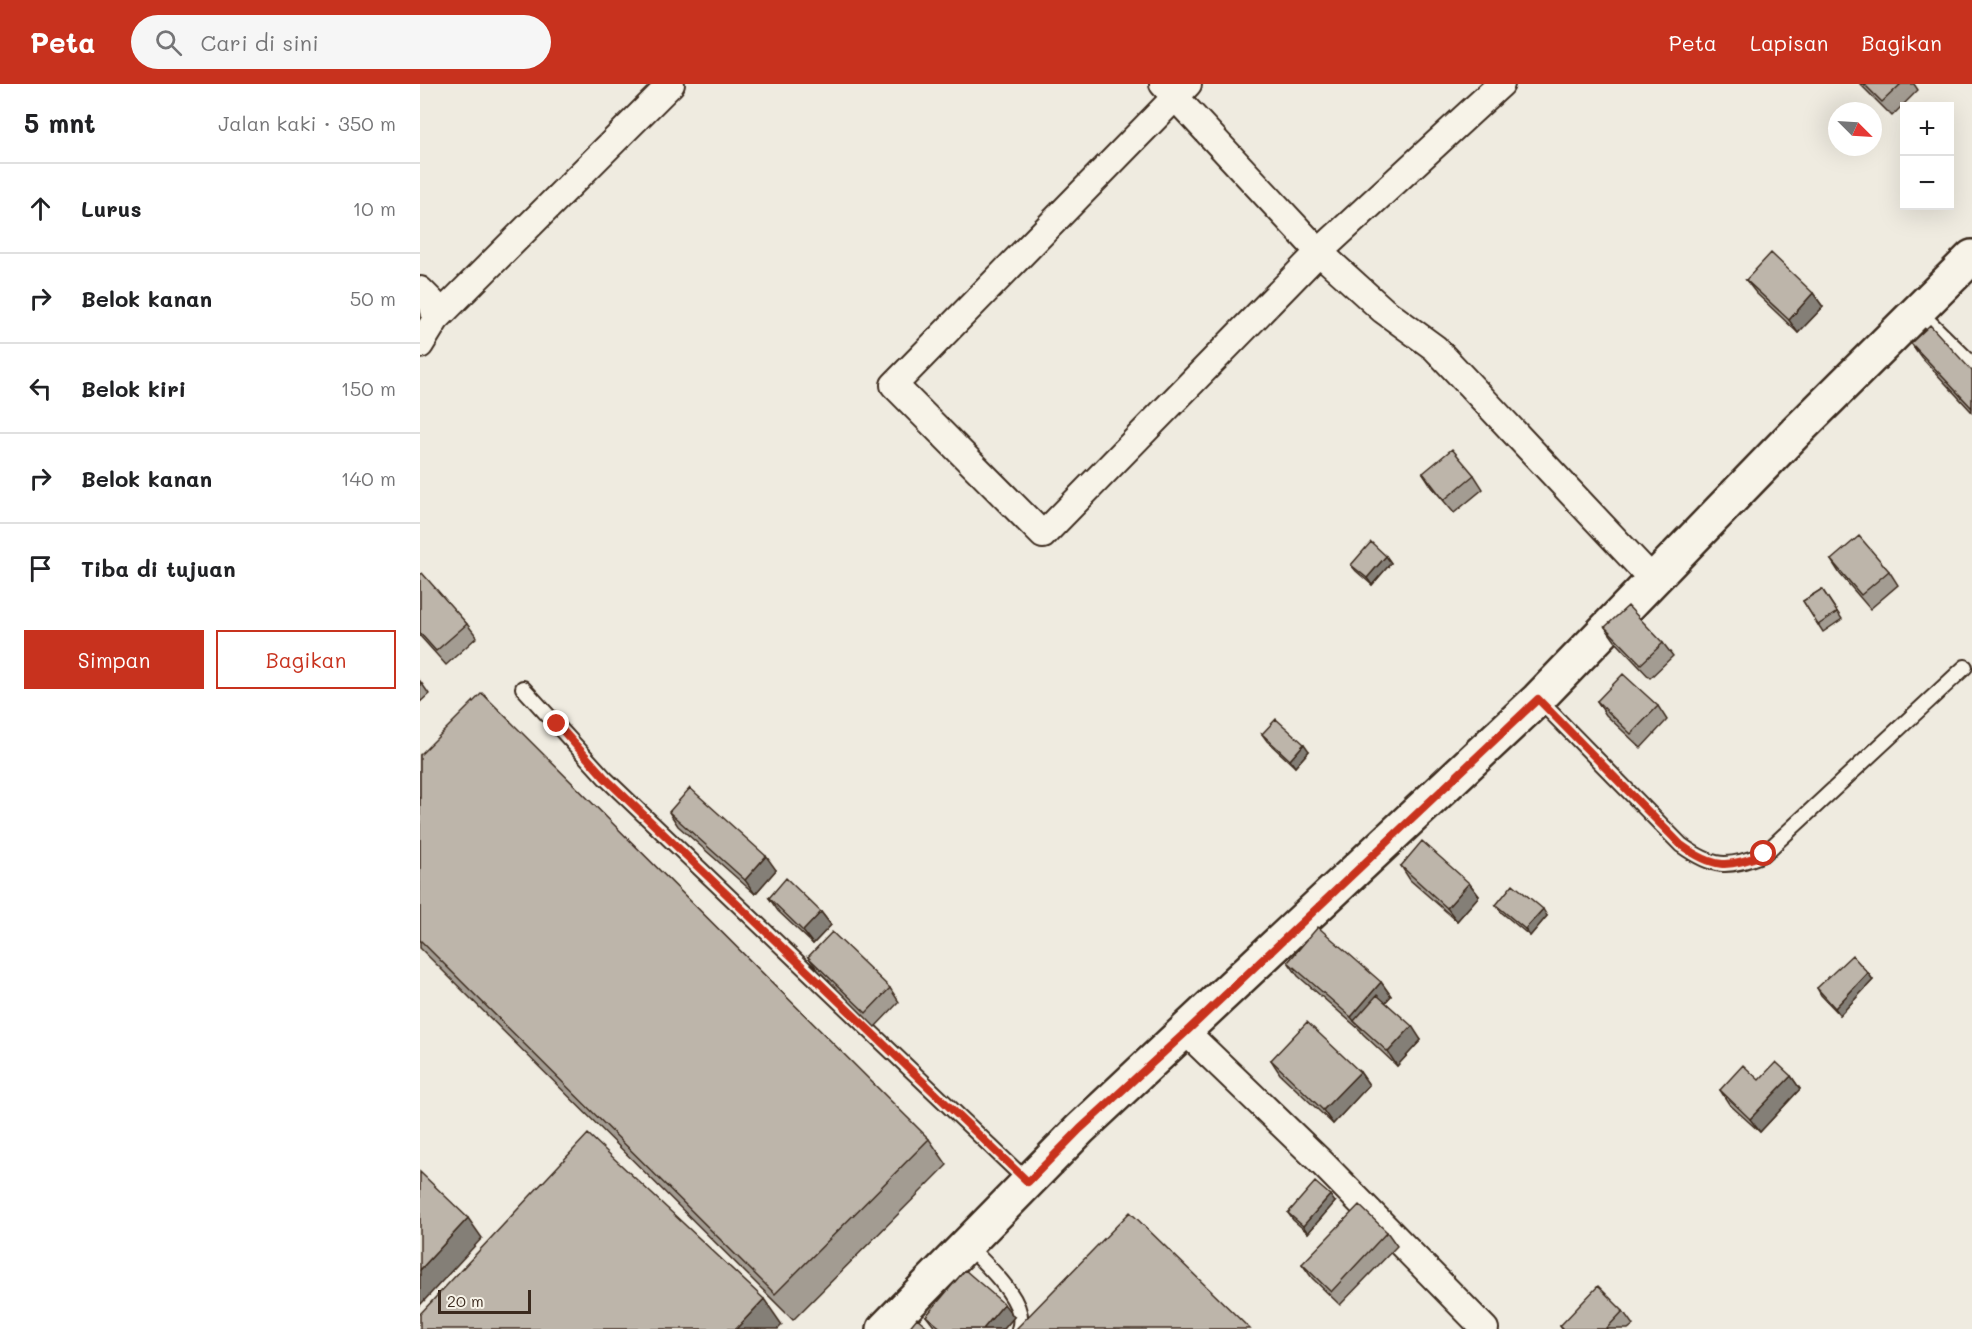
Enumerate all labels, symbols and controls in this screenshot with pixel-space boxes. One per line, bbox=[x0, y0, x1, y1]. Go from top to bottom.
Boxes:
search box bbox=[131, 15, 551, 69]
text: Peta bbox=[30, 24, 95, 60]
icon: search bbox=[152, 26, 185, 59]
text: Cari di sini bbox=[200, 28, 319, 57]
text: Peta bbox=[1669, 29, 1717, 56]
text: Lapisan bbox=[1750, 29, 1828, 56]
text: Bagikan bbox=[1861, 29, 1942, 56]
north arrow bbox=[1828, 102, 1882, 156]
map controls bbox=[1900, 102, 1954, 210]
button: + bbox=[1900, 102, 1954, 156]
text: 5 mnt bbox=[24, 106, 96, 140]
text: Jalan kaki · 350 m bbox=[218, 110, 396, 136]
button: − bbox=[1900, 156, 1954, 210]
icon: ahead bbox=[24, 192, 57, 225]
text: Lurus bbox=[81, 194, 142, 223]
text: 10 m bbox=[352, 195, 396, 221]
icon: right bbox=[24, 282, 57, 315]
text: Belok kanan bbox=[81, 284, 212, 313]
text: 50 m bbox=[350, 285, 396, 311]
icon: left bbox=[24, 372, 57, 405]
text: Belok kiri bbox=[81, 374, 186, 403]
text: 150 m bbox=[341, 375, 396, 401]
icon: right bbox=[24, 462, 57, 495]
text: Belok kanan bbox=[81, 464, 212, 493]
text: 140 m bbox=[341, 465, 396, 491]
icon: arrive bbox=[24, 552, 57, 585]
text: Tiba di tujuan bbox=[81, 554, 236, 583]
button: Simpan bbox=[24, 630, 204, 689]
button: Bagikan bbox=[216, 630, 396, 689]
route end bbox=[543, 710, 569, 736]
route start bbox=[1750, 840, 1776, 866]
scale bar bbox=[438, 1287, 531, 1314]
text: 20 m bbox=[447, 1290, 484, 1311]

